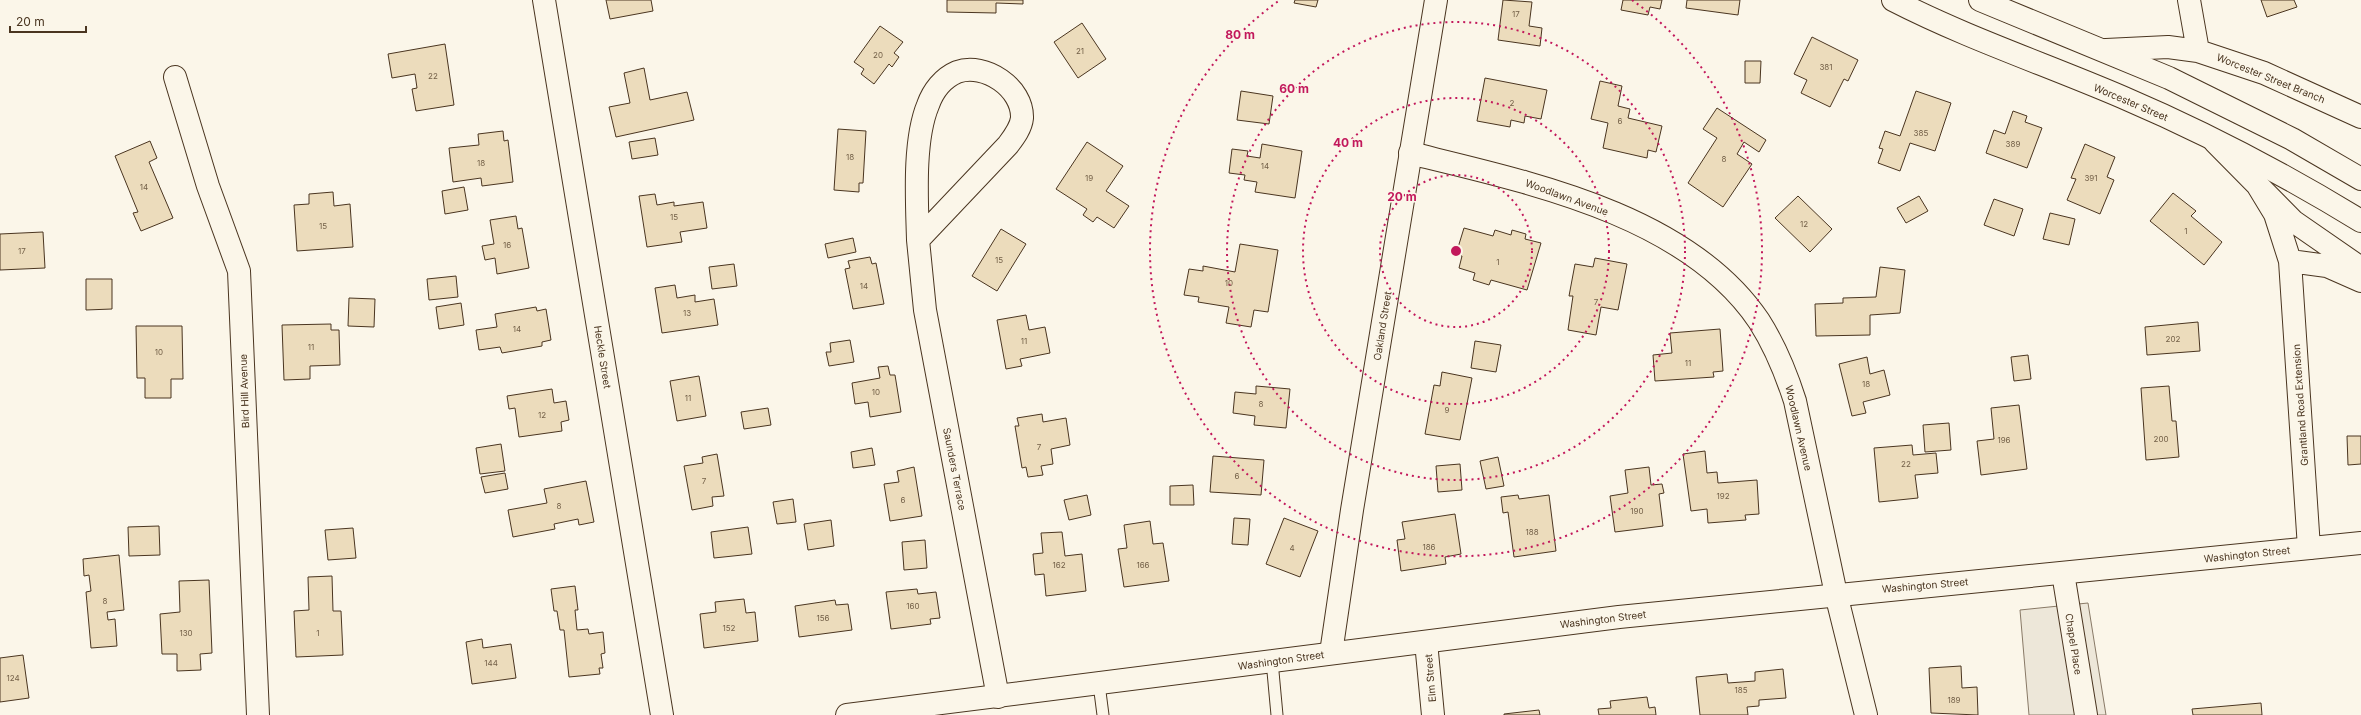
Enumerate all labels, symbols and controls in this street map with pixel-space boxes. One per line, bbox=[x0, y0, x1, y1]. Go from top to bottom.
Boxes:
scale bar bbox=[10, 8, 86, 34]
house number: 17 bbox=[1512, 9, 1520, 19]
text: 20 m bbox=[16, 14, 45, 29]
text: 80 m bbox=[1225, 27, 1255, 42]
house number: 21 bbox=[1076, 46, 1084, 56]
house number: 20 bbox=[873, 50, 883, 60]
street label: Worcester Street Branch bbox=[2215, 51, 2327, 105]
house number: 381 bbox=[1819, 62, 1833, 72]
house number: 22 bbox=[428, 71, 438, 81]
text: 60 m bbox=[1279, 81, 1309, 96]
street label: Worcester Street bbox=[2092, 81, 2171, 123]
house number: 2 bbox=[1510, 98, 1515, 108]
house number: 6 bbox=[1618, 116, 1623, 126]
house number: 385 bbox=[1914, 128, 1929, 138]
text: 40 m bbox=[1333, 135, 1363, 150]
house number: 389 bbox=[2006, 139, 2020, 149]
house number: 18 bbox=[846, 152, 854, 162]
house number: 8 bbox=[1722, 154, 1727, 164]
house number: 18 bbox=[477, 158, 485, 168]
house number: 14 bbox=[1261, 161, 1269, 171]
house number: 19 bbox=[1085, 173, 1093, 183]
house number: 391 bbox=[2084, 173, 2098, 183]
street label: Woodlawn Avenue bbox=[1524, 176, 1610, 218]
house number: 14 bbox=[140, 182, 148, 192]
text: 20 m bbox=[1387, 189, 1417, 204]
house number: 15 bbox=[670, 212, 678, 222]
house number: 12 bbox=[1800, 219, 1808, 229]
house number: 15 bbox=[319, 221, 327, 231]
house number: 1 bbox=[2184, 226, 2188, 236]
house number: 16 bbox=[503, 240, 511, 250]
centre of rings bbox=[1449, 244, 1463, 258]
house number: 17 bbox=[18, 246, 26, 256]
house number: 15 bbox=[995, 255, 1003, 265]
house number: 1 bbox=[1496, 257, 1500, 267]
house number: 10 bbox=[1225, 278, 1233, 288]
house number: 14 bbox=[860, 281, 868, 291]
street label: Oakland Street bbox=[1371, 290, 1394, 361]
house number: 7 bbox=[1594, 297, 1599, 307]
house number: 13 bbox=[683, 308, 691, 318]
house number: 14 bbox=[513, 324, 521, 334]
street label: Heckle Street bbox=[592, 325, 614, 390]
house number: 202 bbox=[2166, 334, 2181, 344]
house number: 11 bbox=[1021, 336, 1027, 346]
house number: 11 bbox=[308, 342, 314, 352]
street label: Grantland Road Extension bbox=[2290, 344, 2310, 466]
house number: 10 bbox=[155, 347, 163, 357]
street label: Bird Hill Avenue bbox=[237, 354, 251, 428]
house number: 11 bbox=[1685, 358, 1691, 368]
house number: 18 bbox=[1862, 379, 1870, 389]
street label: Woodlawn Avenue bbox=[1783, 384, 1815, 472]
house number: 10 bbox=[872, 387, 880, 397]
house number: 11 bbox=[685, 393, 691, 403]
house number: 8 bbox=[1259, 399, 1264, 409]
house number: 9 bbox=[1445, 405, 1450, 415]
house number: 12 bbox=[538, 410, 546, 420]
street label: Saunders Terrace bbox=[941, 427, 969, 512]
house number: 200 bbox=[2154, 434, 2168, 444]
house number: 196 bbox=[1997, 435, 2011, 445]
house number: 7 bbox=[1037, 442, 1042, 452]
house number: 22 bbox=[1901, 459, 1911, 469]
house number: 6 bbox=[1235, 471, 1240, 481]
house number: 7 bbox=[702, 476, 707, 486]
house number: 192 bbox=[1716, 491, 1730, 501]
house number: 6 bbox=[901, 495, 906, 505]
house number: 8 bbox=[557, 501, 562, 511]
house number: 190 bbox=[1630, 506, 1644, 516]
house number: 188 bbox=[1525, 527, 1539, 537]
house number: 186 bbox=[1422, 542, 1436, 552]
house number: 4 bbox=[1289, 543, 1295, 553]
street label: Washington Street bbox=[2203, 543, 2291, 565]
house number: 162 bbox=[1052, 560, 1066, 570]
house number: 166 bbox=[1136, 560, 1150, 570]
street label: Washington Street bbox=[1881, 575, 1969, 595]
house number: 8 bbox=[103, 596, 108, 606]
house number: 160 bbox=[906, 601, 920, 611]
street label: Washington Street bbox=[1559, 608, 1647, 630]
street label: Chapel Place bbox=[2063, 612, 2085, 676]
house number: 156 bbox=[816, 613, 830, 623]
house number: 152 bbox=[723, 623, 736, 633]
house number: 130 bbox=[179, 628, 193, 638]
house number: 1 bbox=[316, 628, 320, 638]
street label: Washington Street bbox=[1237, 648, 1325, 672]
street label: Elm Street bbox=[1422, 653, 1438, 703]
house number: 144 bbox=[484, 658, 498, 668]
house number: 124 bbox=[6, 673, 20, 683]
house number: 185 bbox=[1734, 685, 1748, 695]
house number: 189 bbox=[1947, 695, 1961, 705]

